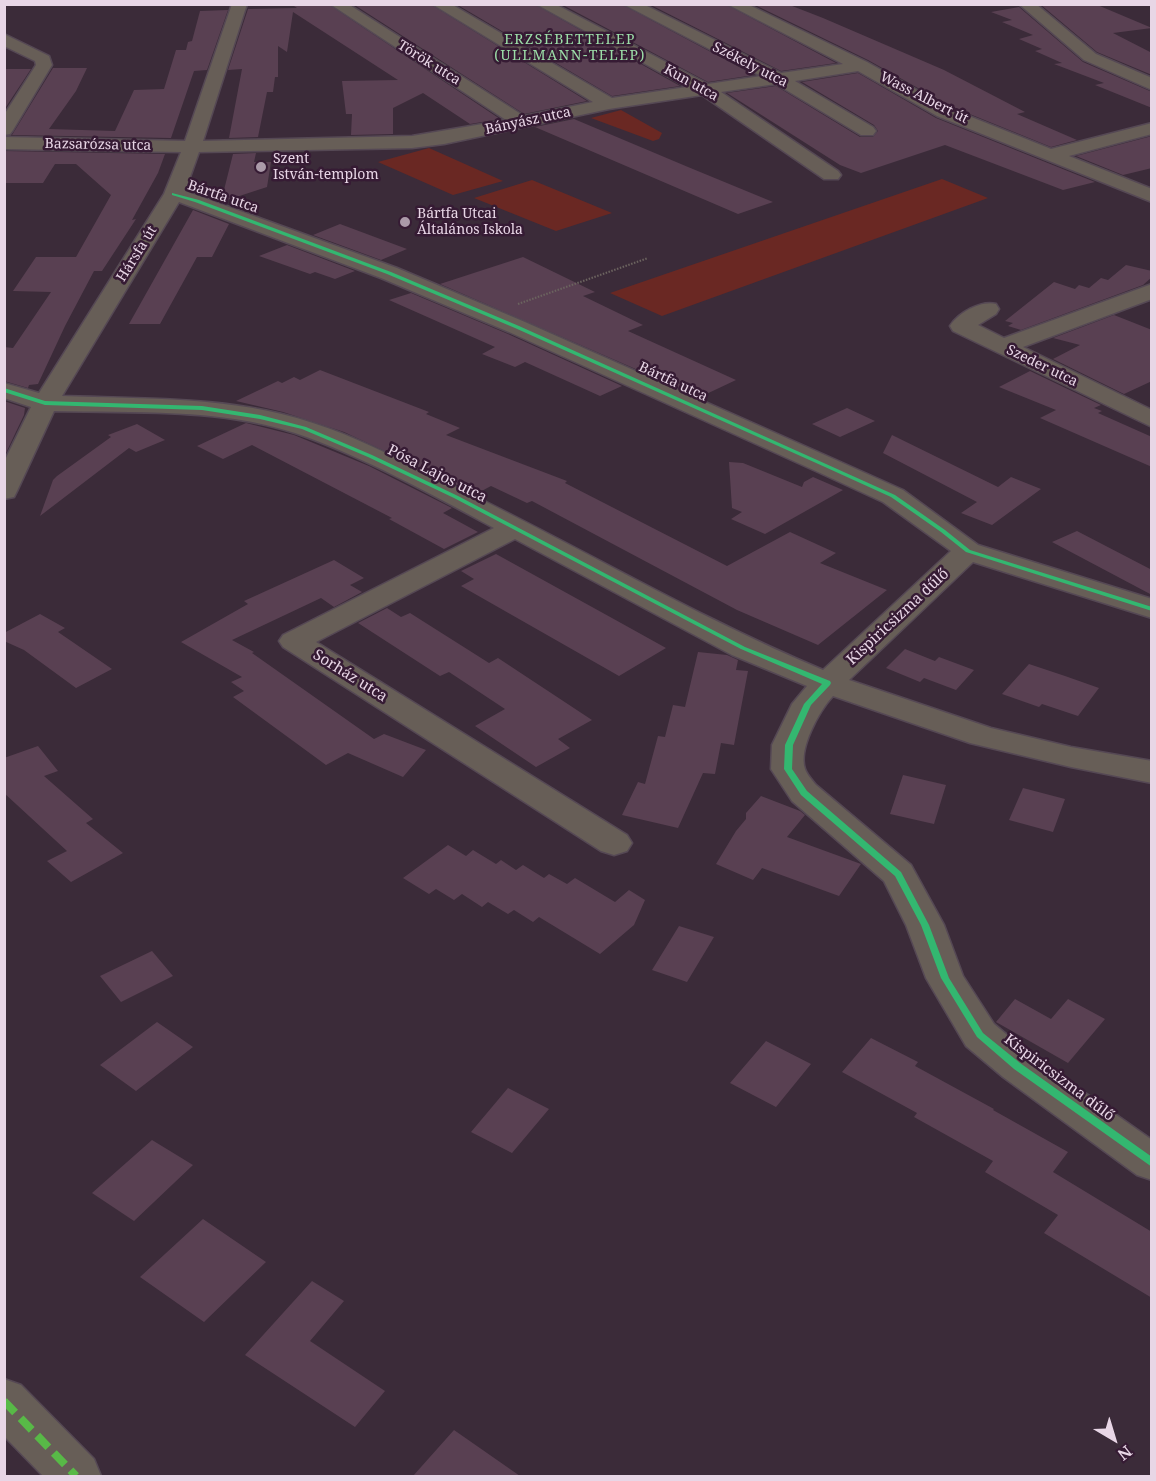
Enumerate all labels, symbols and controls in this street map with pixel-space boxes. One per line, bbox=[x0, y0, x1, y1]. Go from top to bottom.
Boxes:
district label: ERZSÉBETTELEP (ULLMANN-TELEP) bbox=[494, 32, 646, 64]
street label: Török utca bbox=[394, 37, 464, 89]
street label: Székely utca bbox=[710, 39, 790, 91]
street label: Kun utca bbox=[661, 61, 721, 105]
street label: Wass Albert út bbox=[877, 68, 971, 128]
street label: Bányász utca bbox=[484, 104, 572, 138]
street label: Bazsarózsa utca bbox=[45, 136, 151, 154]
place label: Szent István-templom bbox=[273, 151, 379, 184]
marker: Szent István-templom bbox=[254, 160, 268, 174]
street label: Bártfa utca bbox=[185, 177, 261, 217]
place label: Bártfa Utcai Általános Iskola bbox=[417, 206, 523, 238]
marker: Bártfa Utcai Általános Iskola bbox=[398, 215, 412, 229]
street label: Hársfa út bbox=[113, 223, 161, 285]
street label: Szeder utca bbox=[1004, 342, 1080, 390]
street label: Bártfa utca bbox=[636, 359, 710, 405]
street label: Pósa Lajos utca bbox=[384, 441, 490, 507]
street label: Kispiricsizma dűlő bbox=[843, 565, 953, 669]
street label: Sorház utca bbox=[310, 646, 390, 706]
street label: Kispiricsizma dűlő bbox=[1000, 1031, 1118, 1125]
north arrow bbox=[1084, 1409, 1144, 1469]
text: N bbox=[1113, 1441, 1137, 1466]

